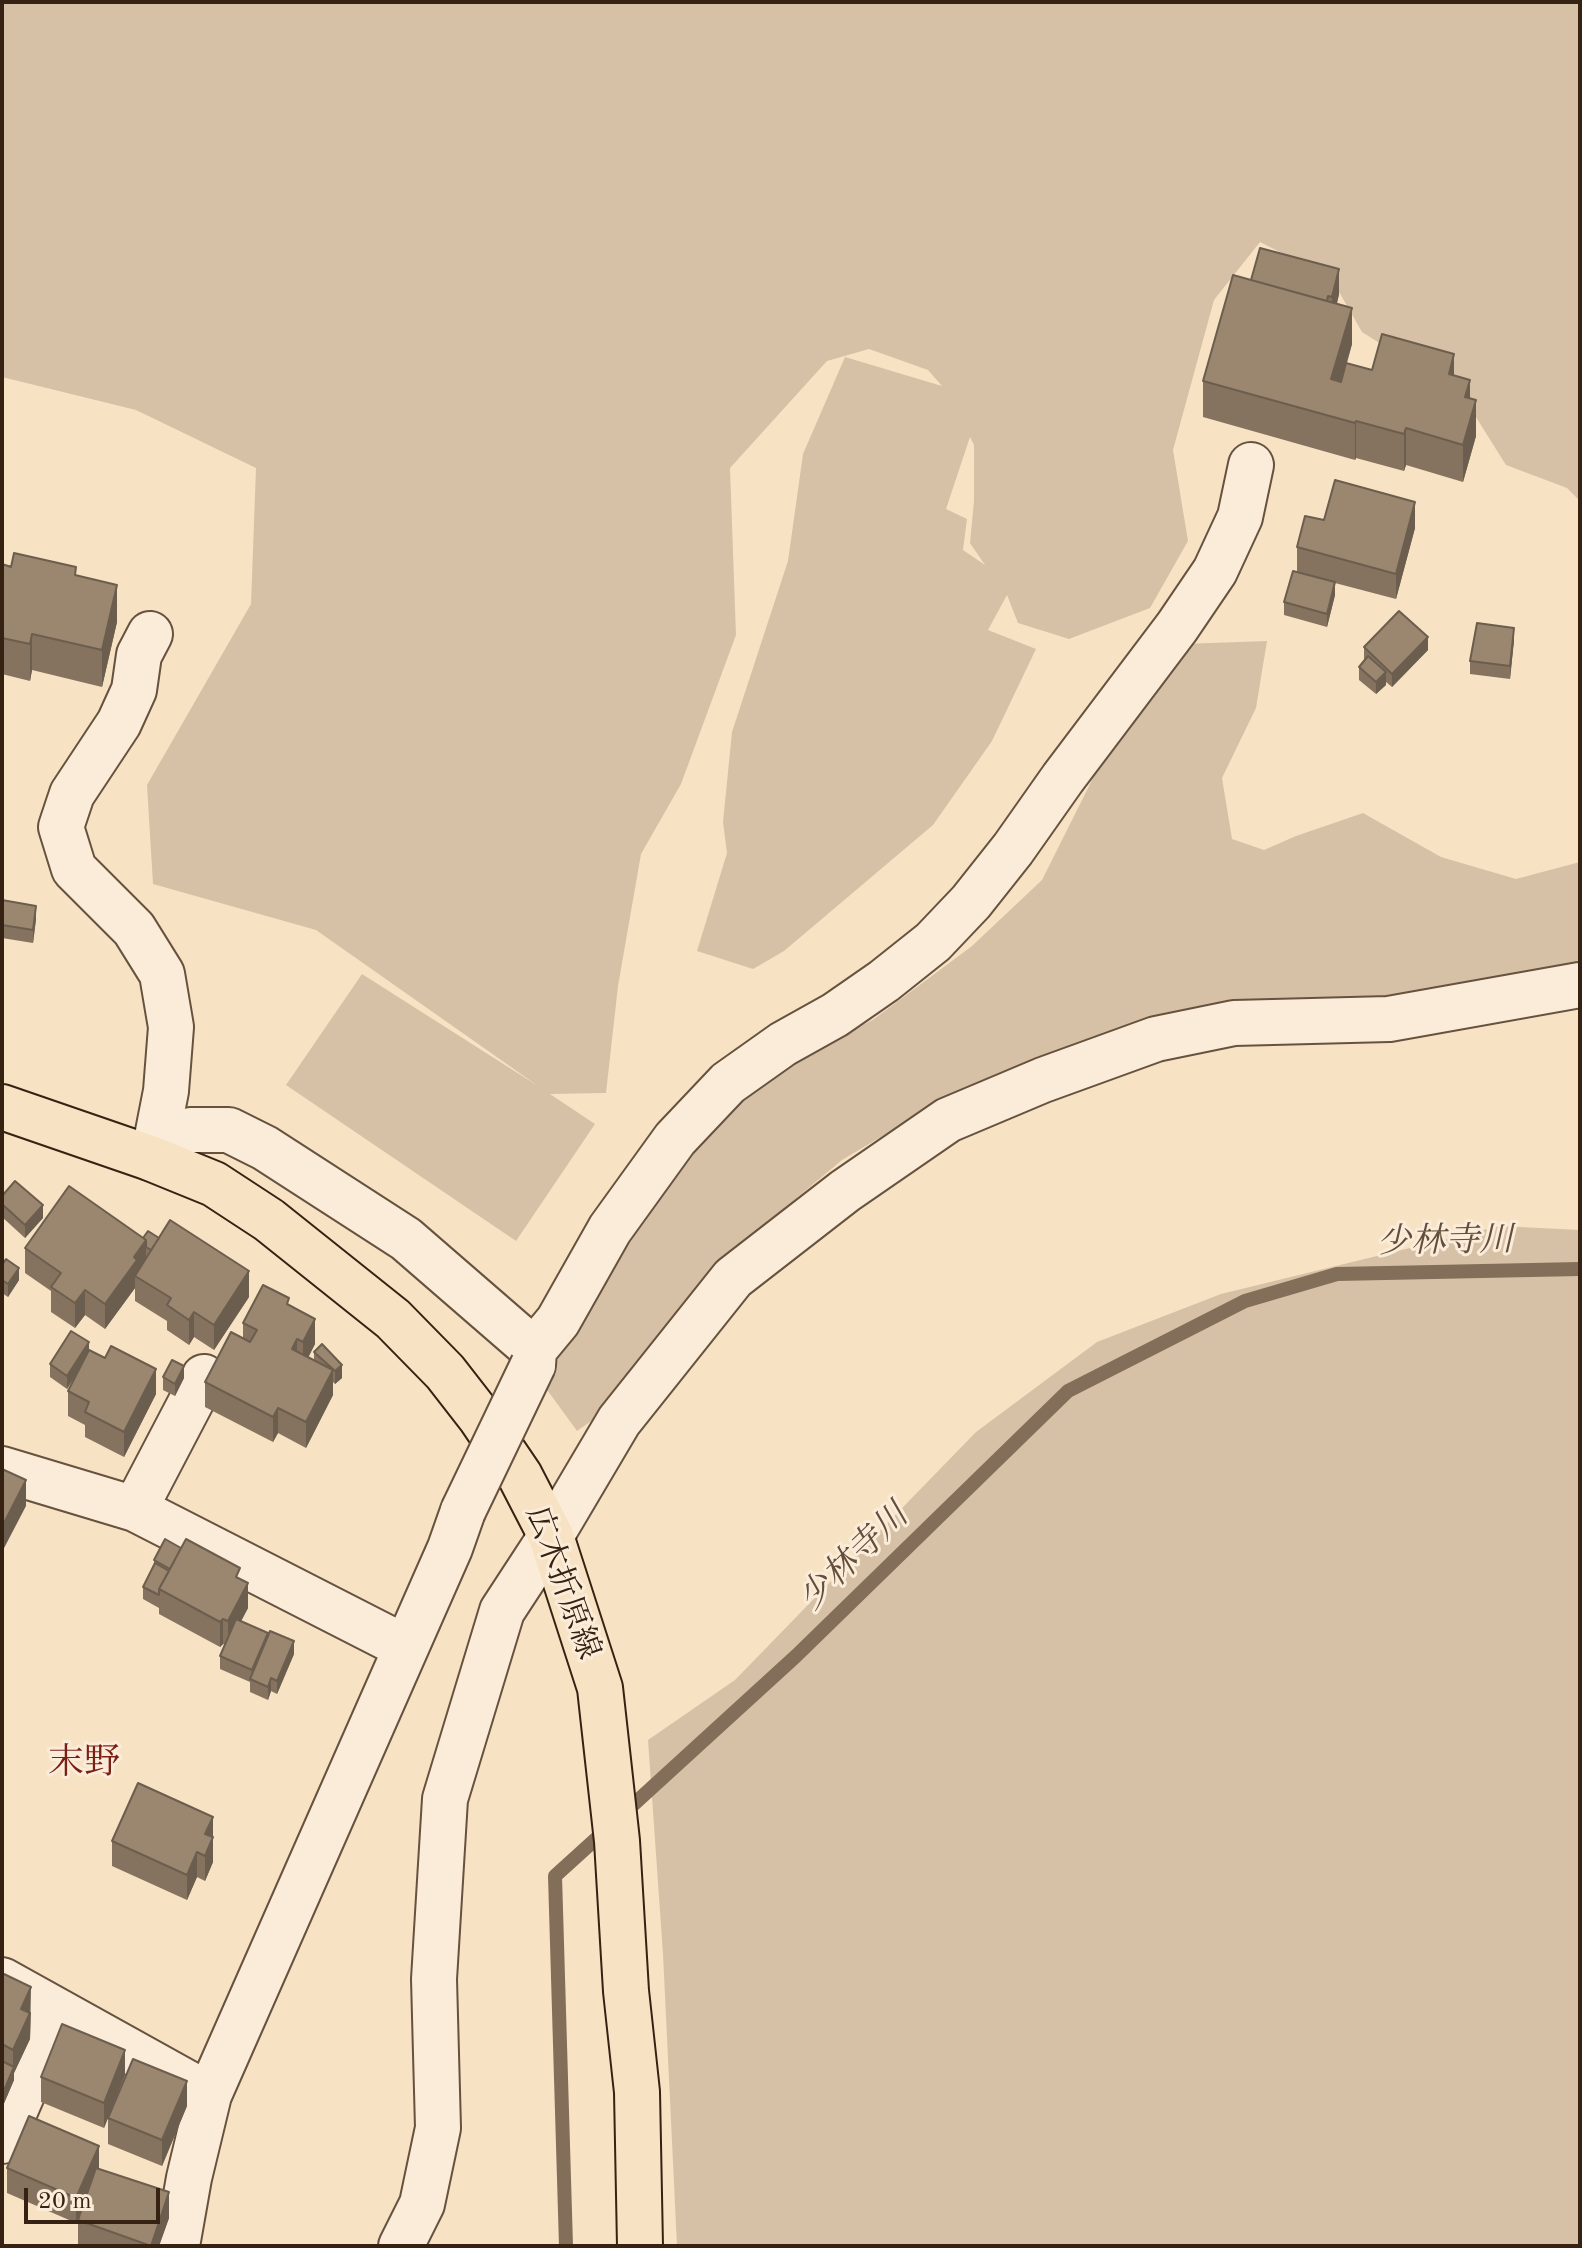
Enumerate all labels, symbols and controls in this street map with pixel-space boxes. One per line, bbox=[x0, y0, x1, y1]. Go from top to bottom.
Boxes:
water label: 少林寺川 bbox=[1377, 1220, 1513, 1264]
water label: 少林寺川 bbox=[791, 1496, 917, 1620]
street label: 広木折原線 bbox=[517, 1501, 607, 1665]
district label: 末野 bbox=[48, 1742, 120, 1786]
scale bar bbox=[28, 2172, 164, 2222]
text: 20 m bbox=[38, 2190, 92, 2214]

